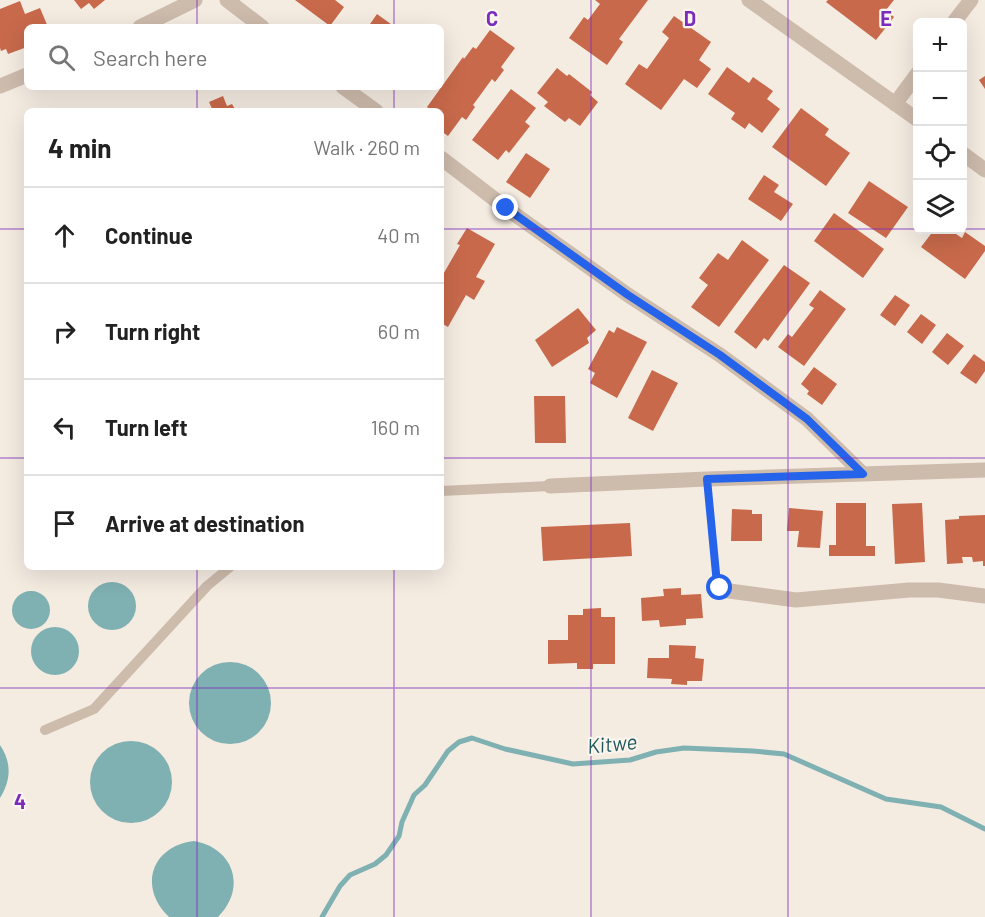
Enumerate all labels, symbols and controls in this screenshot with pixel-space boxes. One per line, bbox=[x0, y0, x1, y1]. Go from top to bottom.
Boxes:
text: C bbox=[486, 6, 498, 30]
text: D bbox=[684, 6, 696, 30]
text: E bbox=[880, 6, 892, 30]
map controls bbox=[913, 18, 967, 234]
button: + bbox=[913, 18, 967, 72]
search box bbox=[24, 24, 444, 90]
icon: search bbox=[45, 41, 78, 74]
text: Search here bbox=[93, 44, 207, 70]
button: − bbox=[913, 72, 967, 126]
button: locate bbox=[913, 126, 967, 180]
text: 4 min bbox=[48, 132, 112, 163]
text: Walk · 260 m bbox=[313, 135, 420, 159]
button: layers bbox=[913, 180, 967, 234]
route end bbox=[492, 194, 518, 220]
icon: ahead bbox=[48, 219, 81, 252]
text: Continue bbox=[105, 222, 193, 248]
text: 40 m bbox=[377, 223, 420, 247]
icon: right bbox=[48, 315, 81, 348]
text: Turn right bbox=[105, 318, 200, 344]
text: 60 m bbox=[378, 319, 420, 343]
icon: left bbox=[48, 411, 81, 444]
text: Turn left bbox=[105, 414, 188, 440]
text: 160 m bbox=[371, 415, 420, 439]
icon: arrive bbox=[48, 507, 81, 540]
text: Arrive at destination bbox=[105, 510, 304, 536]
route start bbox=[706, 574, 732, 600]
water label: Kitwe bbox=[586, 728, 638, 758]
text: 4 bbox=[14, 789, 26, 813]

